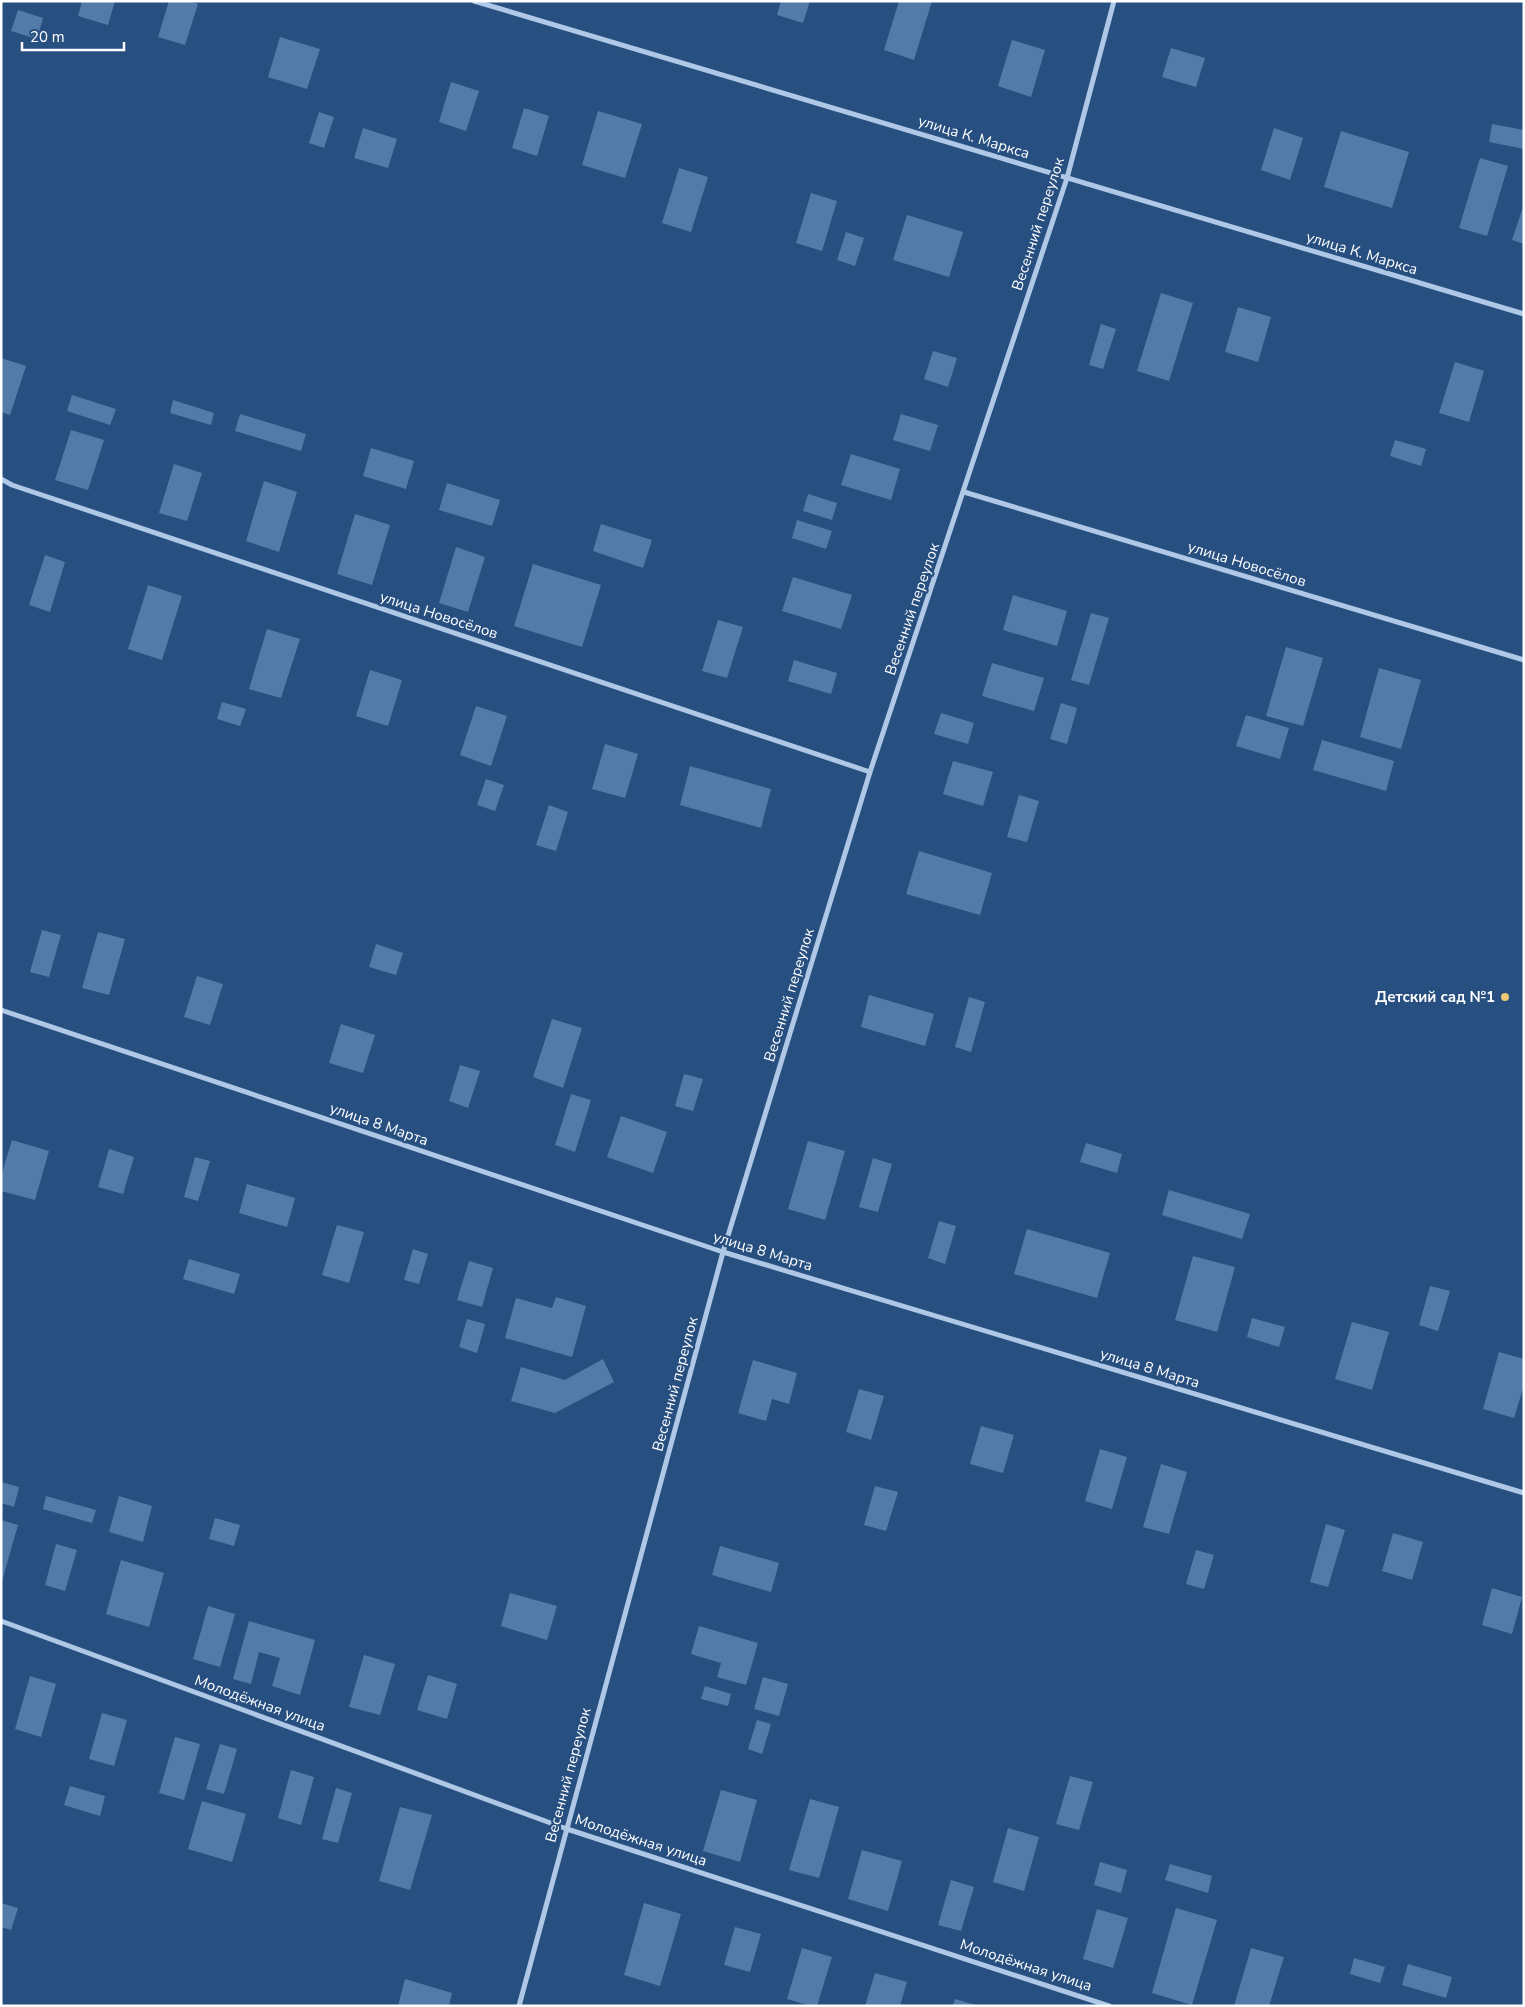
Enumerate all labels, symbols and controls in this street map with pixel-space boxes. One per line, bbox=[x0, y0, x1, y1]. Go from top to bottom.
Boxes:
scale bar bbox=[22, 20, 125, 52]
text: 20 m bbox=[30, 27, 65, 47]
street label: улица К. Маркса bbox=[916, 111, 1032, 163]
street label: Весенний переулок bbox=[1007, 155, 1069, 293]
street label: улица К. Маркса bbox=[1304, 227, 1420, 279]
street label: улица Новосёлов bbox=[1185, 536, 1309, 592]
street label: Весенний переулок bbox=[880, 540, 944, 678]
street label: улица Новосёлов bbox=[378, 587, 500, 643]
street label: Весенний переулок bbox=[759, 926, 819, 1064]
place label: Детский сад №1 bbox=[1375, 987, 1495, 1007]
marker: Детский сад №1 bbox=[1499, 991, 1511, 1003]
street label: улица 8 Марта bbox=[327, 1098, 431, 1150]
street label: улица 8 Марта bbox=[711, 1226, 815, 1276]
street label: Весенний переулок bbox=[647, 1314, 703, 1454]
street label: улица 8 Марта bbox=[1098, 1343, 1202, 1393]
street label: Молодёжная улица bbox=[192, 1670, 328, 1736]
street label: Весенний переулок bbox=[540, 1705, 596, 1845]
street label: Молодёжная улица bbox=[572, 1809, 710, 1871]
street label: Молодёжная улица bbox=[957, 1934, 1095, 1996]

